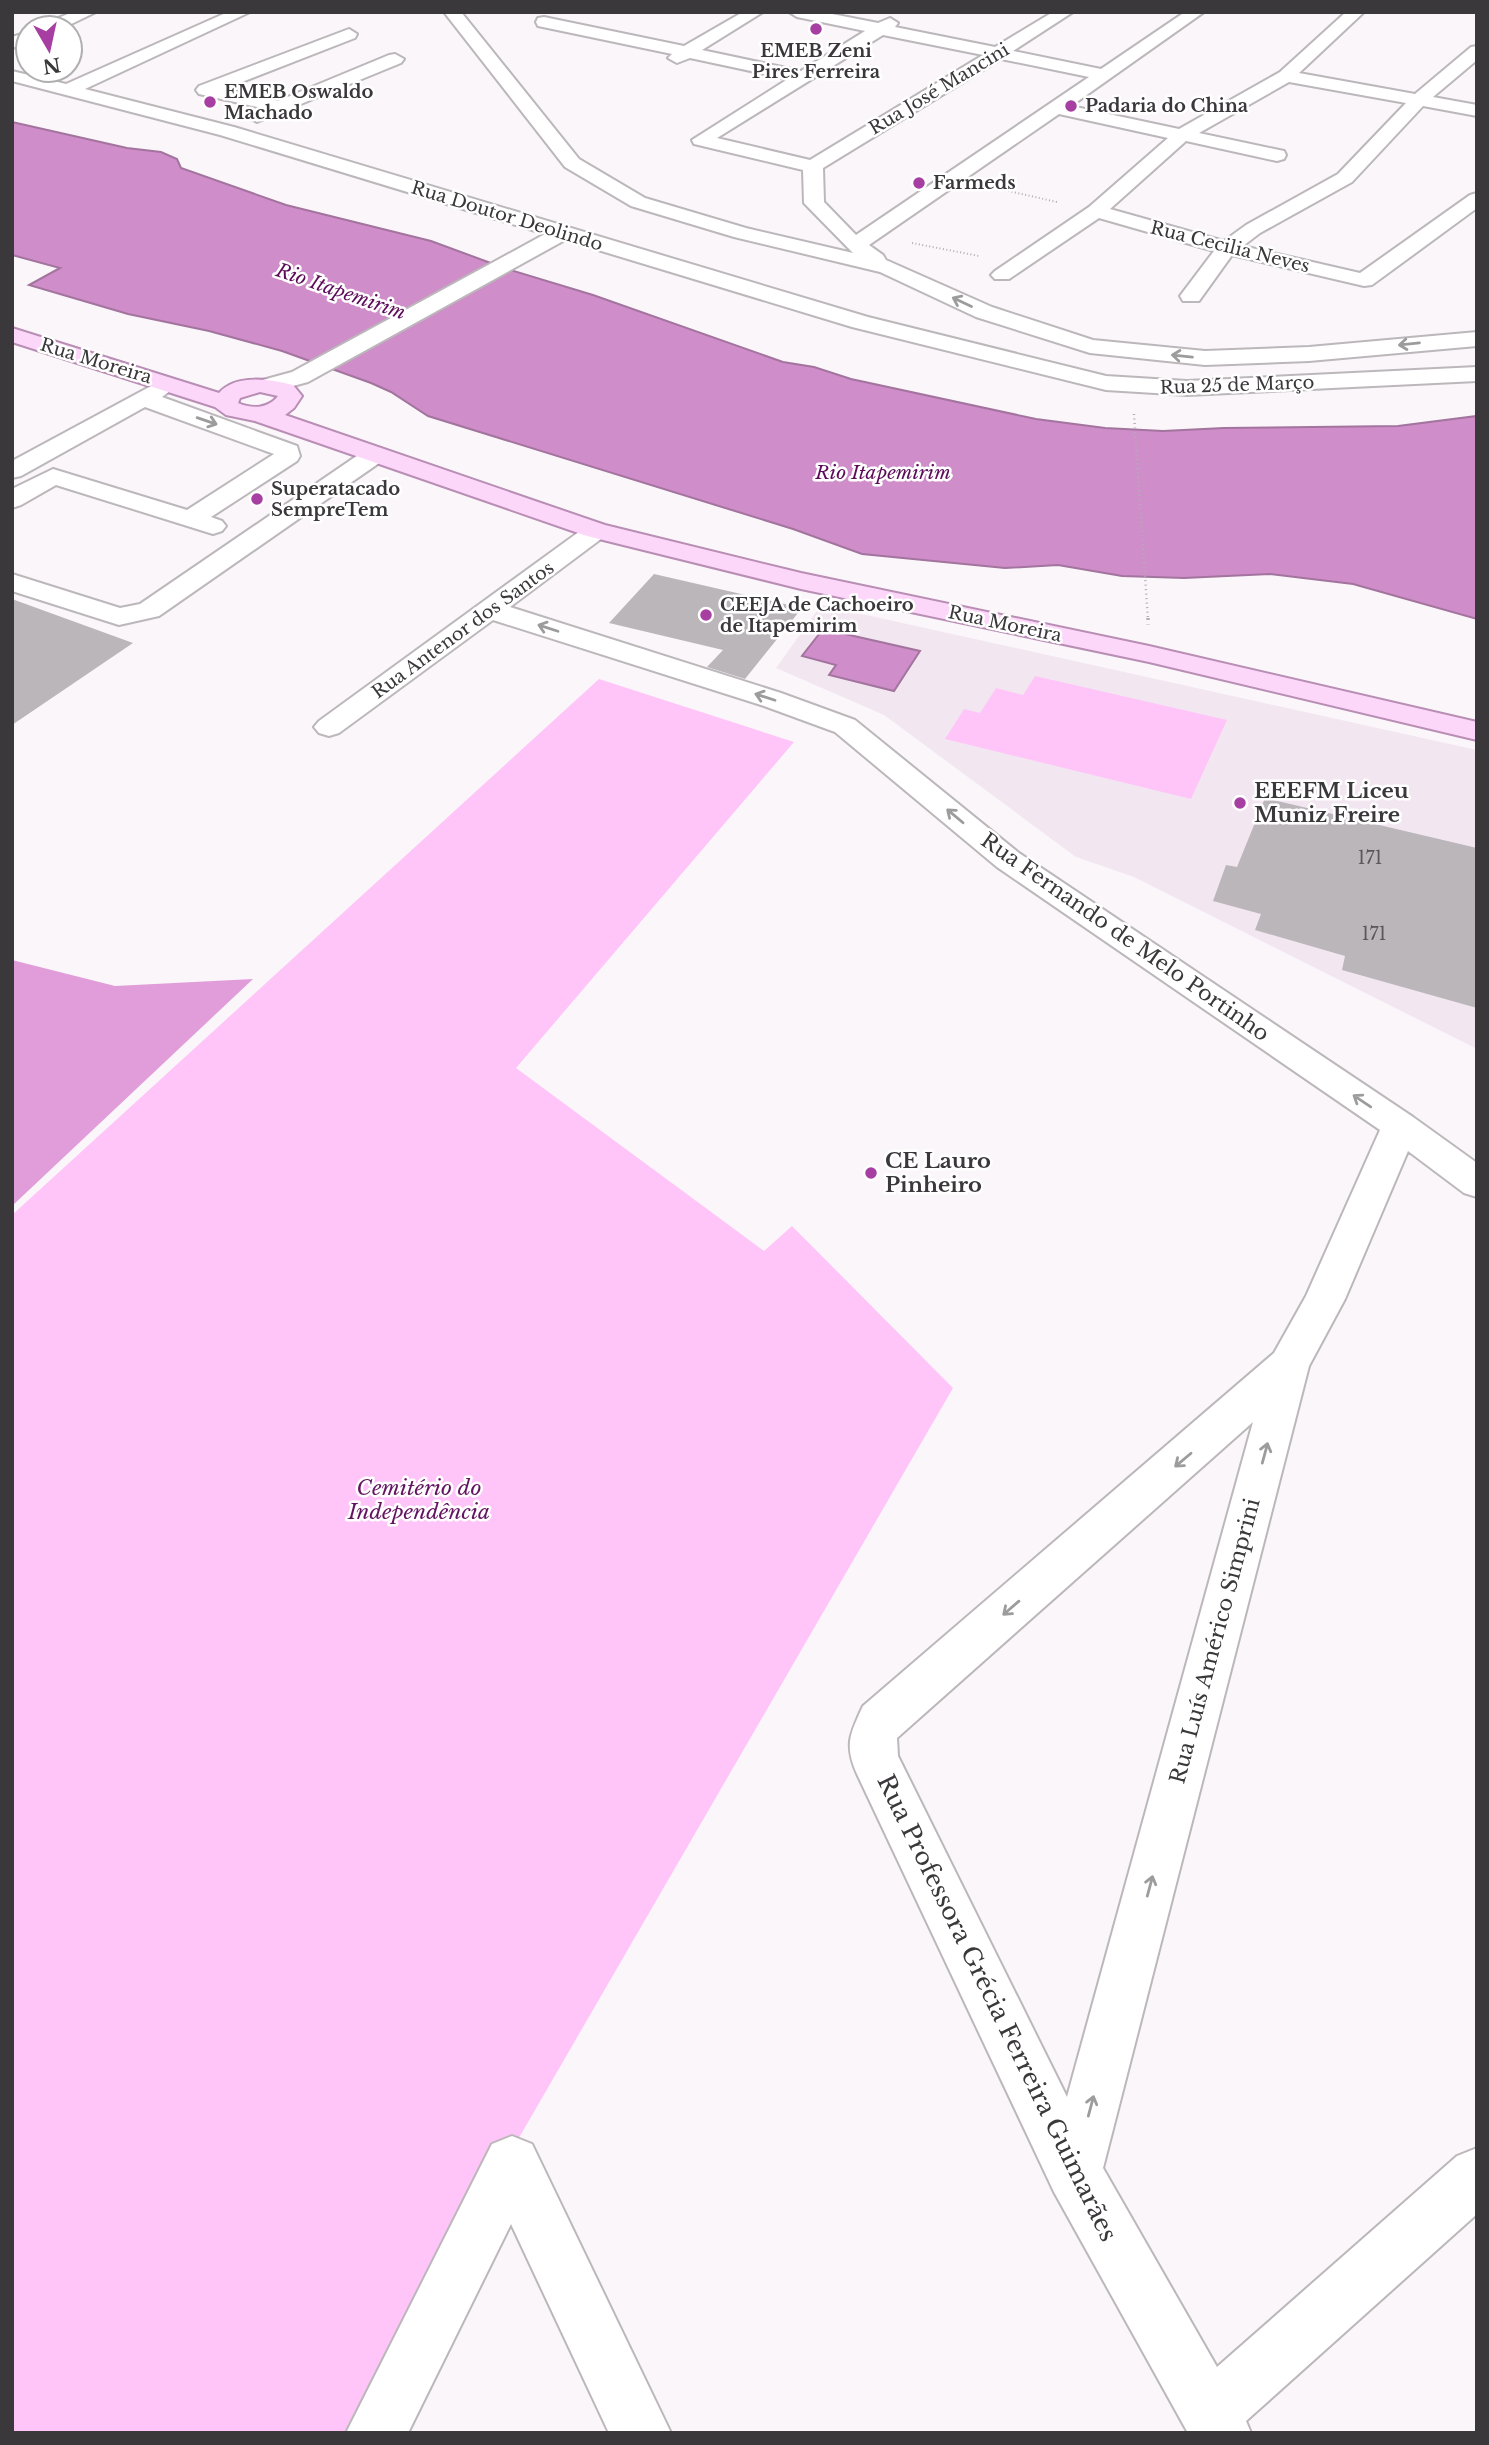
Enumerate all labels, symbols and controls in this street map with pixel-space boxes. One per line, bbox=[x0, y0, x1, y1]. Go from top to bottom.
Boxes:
north arrow bbox=[14, 14, 84, 84]
marker: EMEB Zeni Pires Ferreira bbox=[808, 21, 824, 37]
street label: Rua José Mancini bbox=[865, 38, 1013, 140]
place label: EMEB Zeni Pires Ferreira bbox=[752, 40, 881, 83]
text: N bbox=[41, 53, 62, 78]
place label: EMEB Oswaldo Machado bbox=[224, 81, 373, 124]
marker: EMEB Oswaldo Machado bbox=[202, 94, 218, 110]
place label: Padaria do China bbox=[1085, 95, 1249, 117]
marker: Padaria do China bbox=[1063, 98, 1079, 114]
place label: Farmeds bbox=[933, 172, 1016, 194]
marker: Farmeds bbox=[911, 175, 927, 191]
street label: Rua Doutor Deolindo bbox=[409, 176, 605, 256]
street label: Rua Cecilia Neves bbox=[1148, 217, 1312, 277]
water label: Rio Itapemirim bbox=[272, 258, 409, 325]
one-way arrow bbox=[952, 295, 974, 308]
street label: Rua Moreira bbox=[38, 334, 154, 388]
one-way arrow bbox=[1398, 338, 1421, 351]
one-way arrow bbox=[1171, 349, 1194, 362]
street label: Rua 25 de Março bbox=[1159, 371, 1315, 399]
one-way arrow bbox=[196, 415, 218, 428]
water label: Rio Itapemirim bbox=[814, 461, 951, 484]
place label: Superatacado SempreTem bbox=[271, 478, 400, 521]
marker: Superatacado SempreTem bbox=[249, 491, 265, 507]
street label: Rua Antenor dos Santos bbox=[368, 557, 558, 703]
place label: CEEJA de Cachoeiro de Itapemirim bbox=[720, 594, 914, 637]
street label: Rua Moreira bbox=[946, 601, 1064, 647]
marker: CEEJA de Cachoeiro de Itapemirim bbox=[698, 607, 714, 623]
one-way arrow bbox=[537, 621, 559, 633]
one-way arrow bbox=[754, 690, 776, 702]
place label: EEEFM Liceu Muniz Freire bbox=[1254, 778, 1409, 828]
marker: EEEFM Liceu Muniz Freire bbox=[1232, 795, 1248, 811]
one-way arrow bbox=[946, 808, 964, 824]
street label: Rua Fernando de Melo Portinho bbox=[976, 827, 1274, 1047]
house number: 171 bbox=[1357, 847, 1383, 869]
house number: 171 bbox=[1361, 923, 1387, 945]
one-way arrow bbox=[1353, 1093, 1372, 1108]
place label: CE Lauro Pinheiro bbox=[885, 1148, 991, 1198]
marker: CE Lauro Pinheiro bbox=[863, 1165, 879, 1181]
one-way arrow bbox=[1260, 1443, 1273, 1465]
one-way arrow bbox=[1174, 1452, 1192, 1468]
park label: Cemitério do Independência bbox=[347, 1475, 490, 1525]
street label: Rua Luís Américo Simprini bbox=[1164, 1495, 1266, 1787]
one-way arrow bbox=[1003, 1600, 1020, 1617]
street label: Rua Professora Grécia Ferreira Guimarães bbox=[871, 1770, 1124, 2246]
one-way arrow bbox=[1144, 1875, 1157, 1898]
one-way arrow bbox=[1085, 2095, 1098, 2118]

